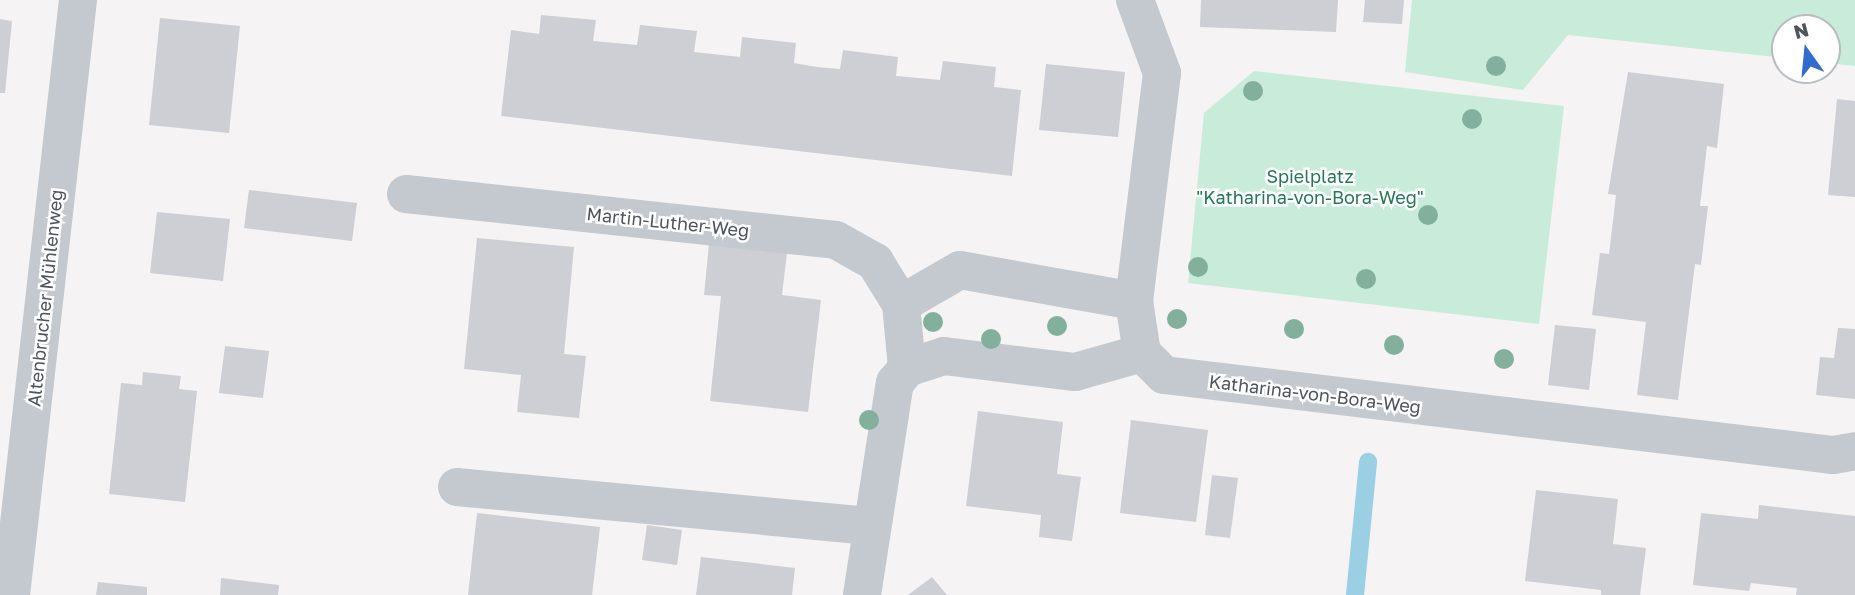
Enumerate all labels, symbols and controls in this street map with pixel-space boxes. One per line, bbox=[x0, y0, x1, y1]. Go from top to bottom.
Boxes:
north arrow bbox=[1771, 14, 1841, 84]
text: N bbox=[1791, 17, 1811, 43]
park label: Spielplatz "Katharina-von-Bora-Weg" bbox=[1196, 166, 1424, 208]
street label: Altenbrucher Mühlenweg bbox=[23, 189, 67, 407]
street label: Martin-Luther-Weg bbox=[586, 203, 750, 241]
street label: Katharina-von-Bora-Weg bbox=[1208, 370, 1422, 418]

